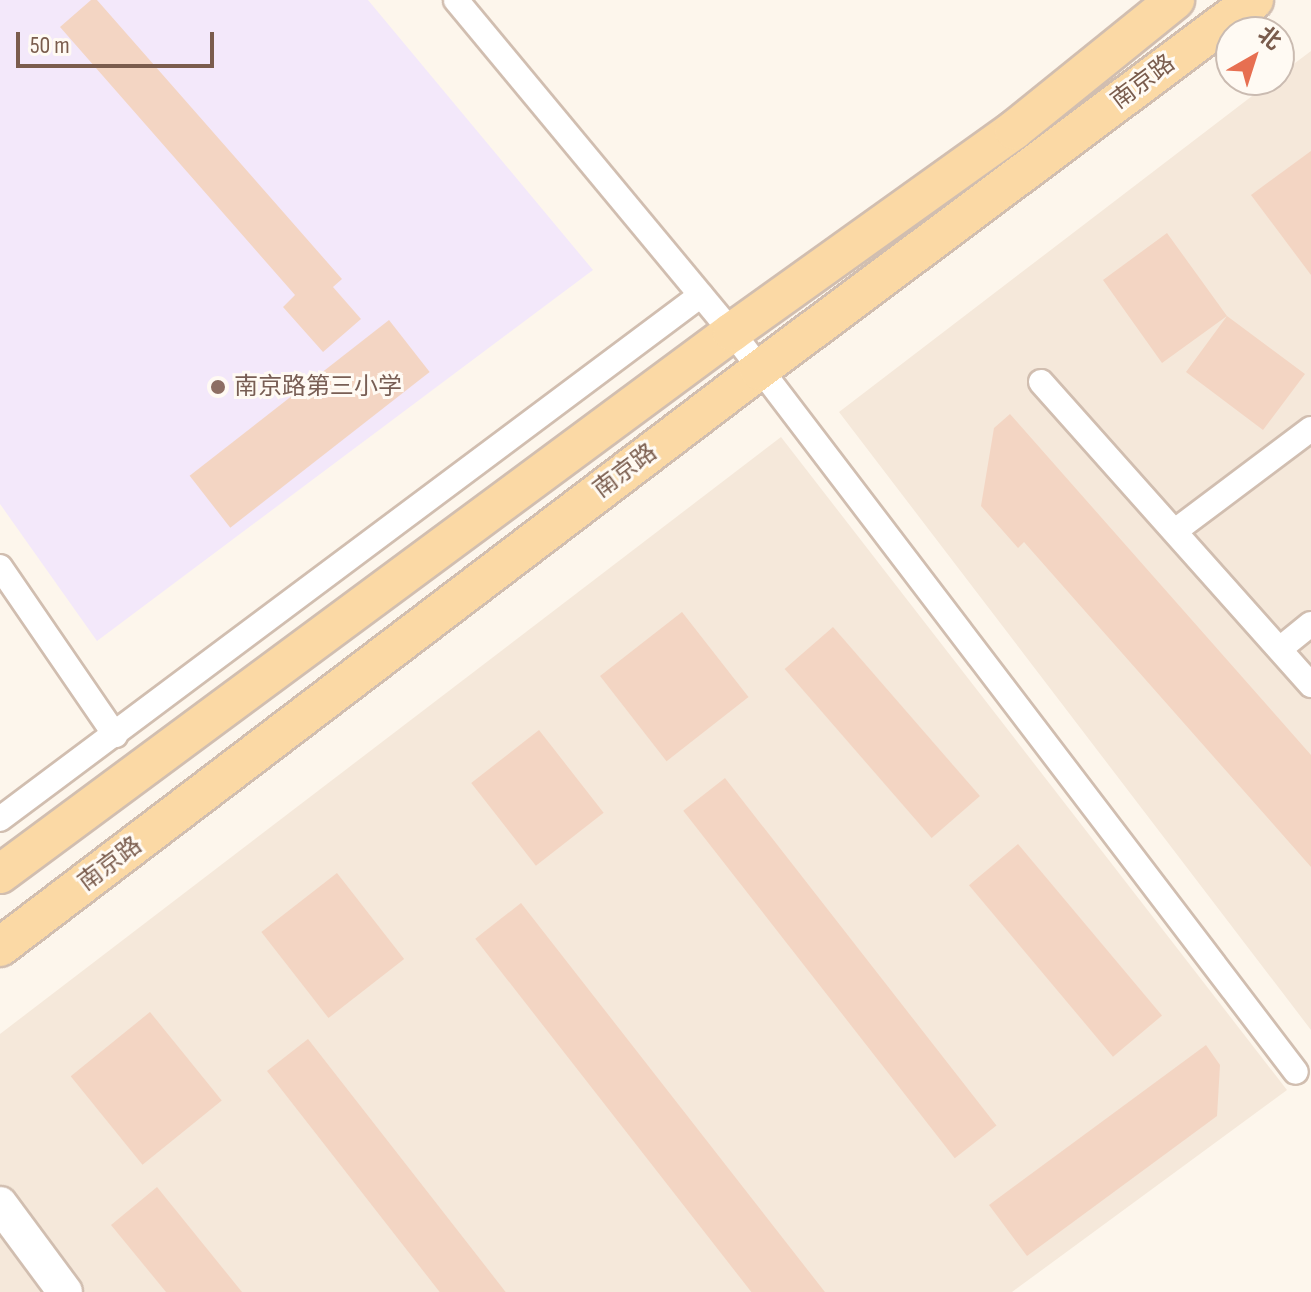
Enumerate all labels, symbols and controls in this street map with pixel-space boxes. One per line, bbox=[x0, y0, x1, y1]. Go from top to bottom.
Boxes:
scale bar bbox=[20, 16, 218, 66]
north arrow bbox=[1215, 16, 1295, 96]
text: 北 bbox=[1252, 21, 1286, 56]
text: 50 m bbox=[30, 31, 70, 60]
street label: 南京路 bbox=[1106, 49, 1180, 115]
place label: 南京路第三小学 bbox=[234, 373, 402, 401]
marker: 南京路第三小学 bbox=[209, 378, 227, 396]
street label: 南京路 bbox=[588, 438, 662, 504]
street label: 南京路 bbox=[73, 831, 147, 897]

